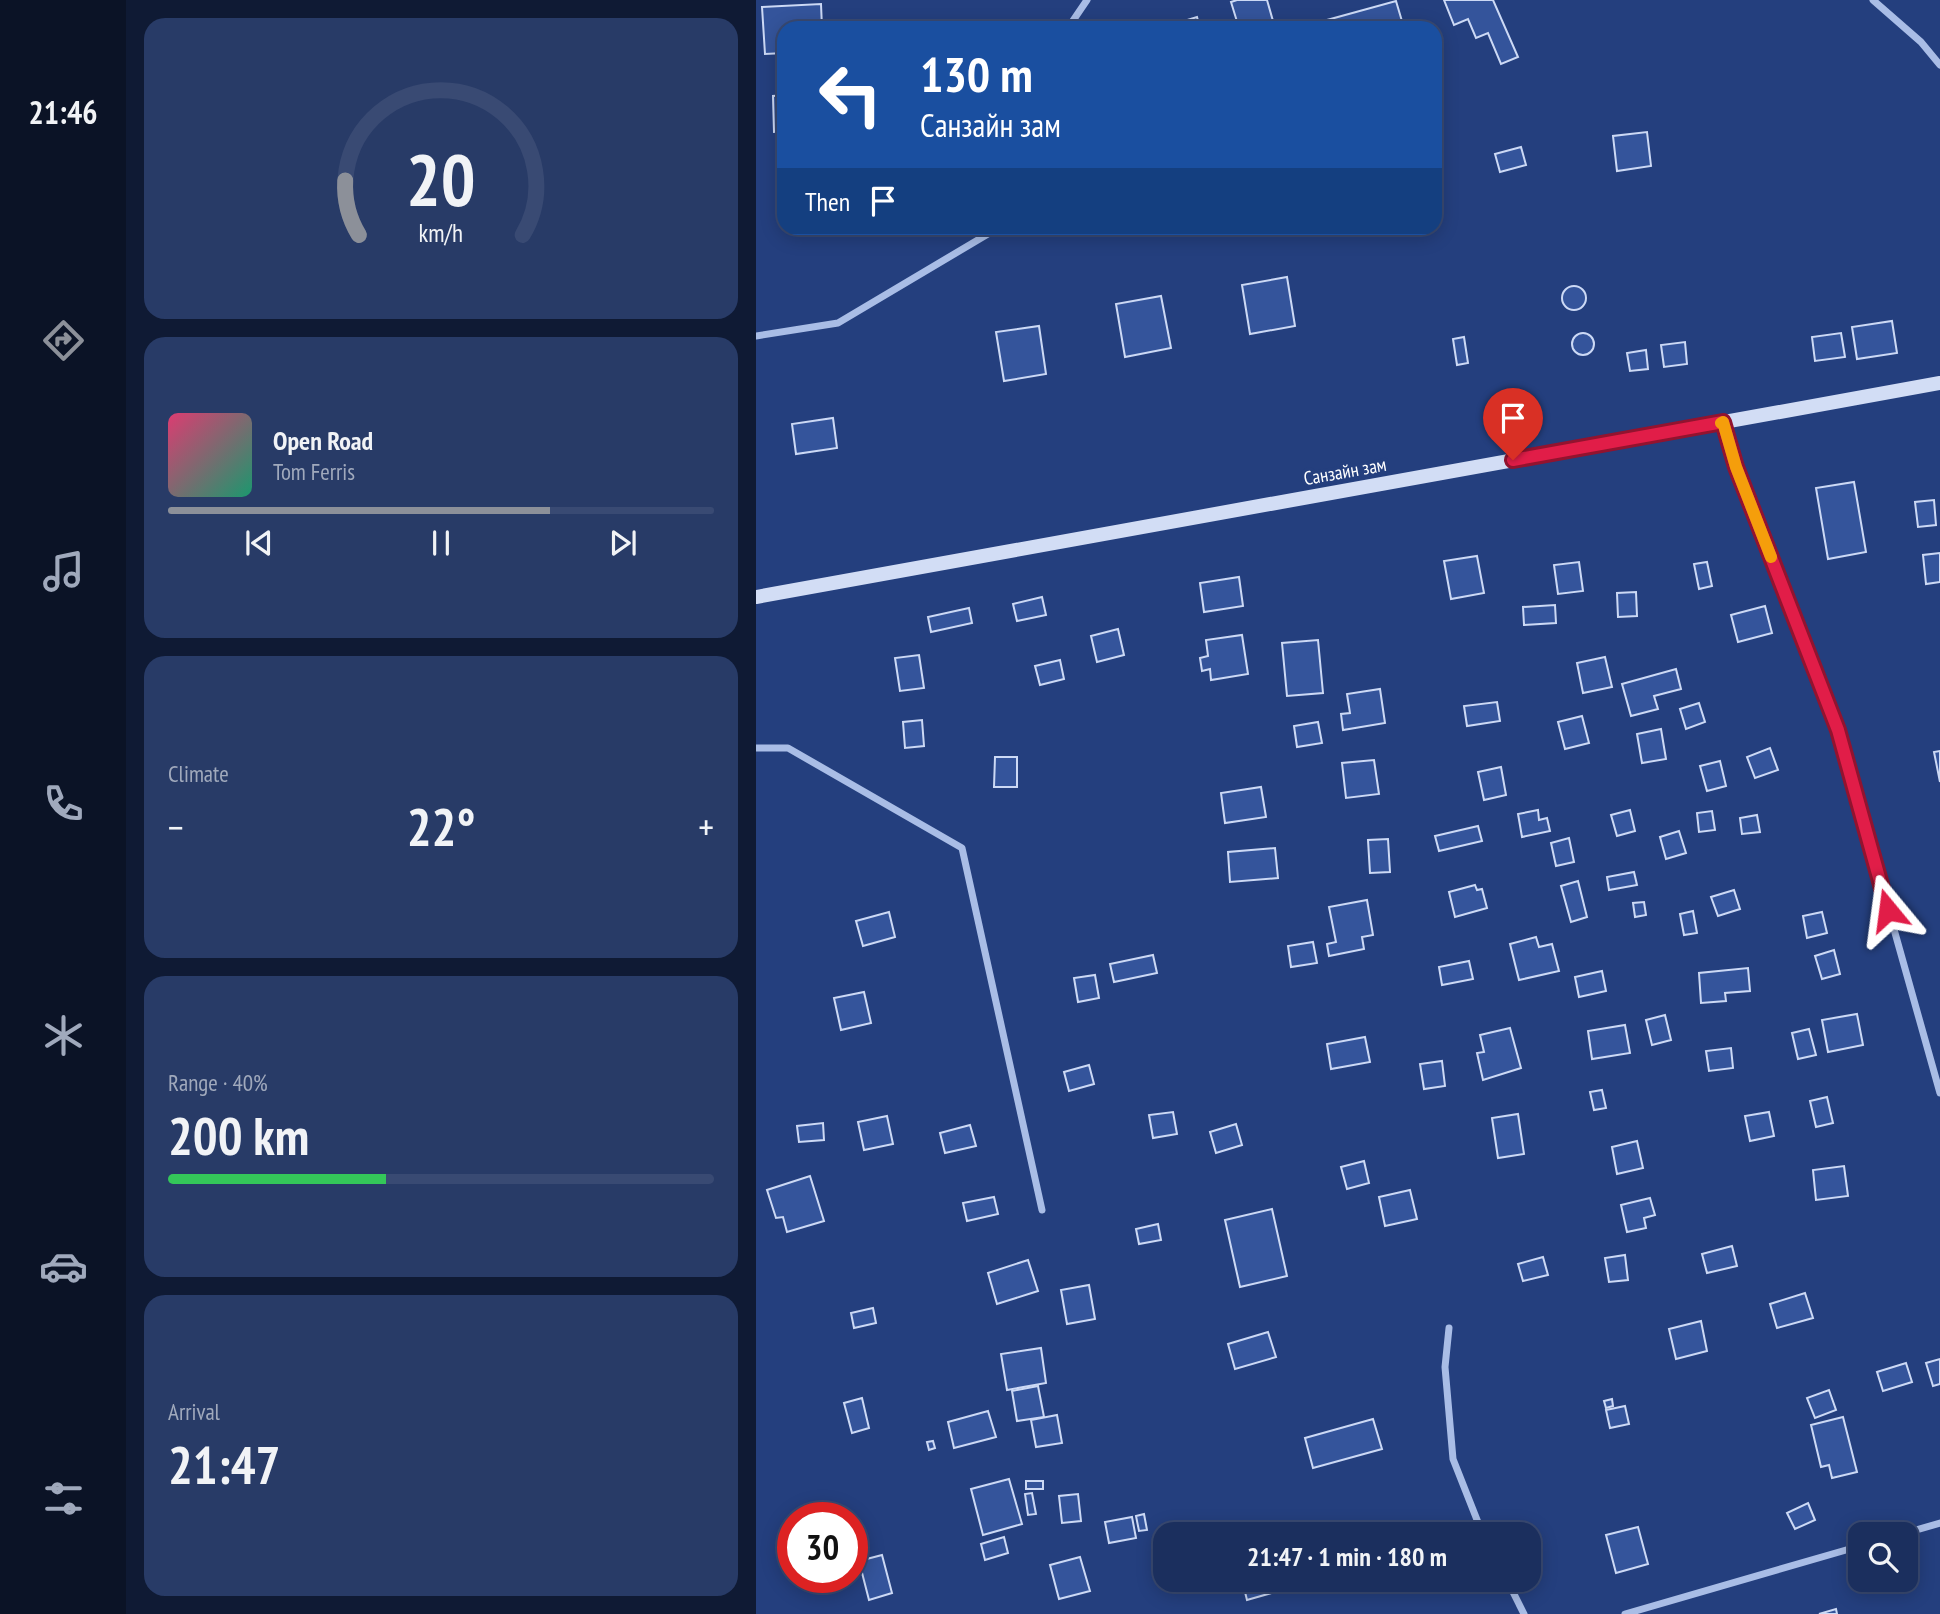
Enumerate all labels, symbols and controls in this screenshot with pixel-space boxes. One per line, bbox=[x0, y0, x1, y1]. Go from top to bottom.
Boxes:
text: 130 m bbox=[920, 42, 1033, 106]
icon: left bbox=[805, 49, 896, 140]
text: 21:46 bbox=[28, 91, 98, 133]
text: Санзайн зам bbox=[920, 104, 1061, 146]
text: 20 bbox=[406, 131, 476, 225]
icon: arrive bbox=[864, 182, 902, 220]
text: Then bbox=[805, 185, 850, 218]
text: km/h bbox=[419, 216, 463, 248]
icon: directions bbox=[39, 316, 88, 365]
pin bbox=[1483, 388, 1543, 460]
icon: arrive bbox=[1494, 399, 1532, 437]
text: Open Road bbox=[273, 424, 373, 457]
street label: Санзайн зам bbox=[1302, 452, 1388, 490]
text: Tom Ferris bbox=[273, 457, 355, 486]
icon: previous bbox=[240, 524, 278, 562]
icon: pause bbox=[422, 524, 460, 562]
icon: next bbox=[604, 524, 642, 562]
icon: music bbox=[39, 547, 88, 596]
text: Climate bbox=[168, 759, 229, 788]
icon: phone bbox=[39, 779, 88, 828]
text: 22° bbox=[407, 793, 475, 860]
text: − bbox=[168, 802, 184, 851]
text: + bbox=[698, 802, 714, 851]
position arrow bbox=[1851, 873, 1925, 947]
icon: climate bbox=[39, 1011, 88, 1060]
text: Range · 40% bbox=[168, 1068, 268, 1097]
text: 200 km bbox=[168, 1102, 309, 1169]
icon: car bbox=[39, 1242, 88, 1291]
text: Arrival bbox=[168, 1397, 220, 1426]
text: 21:47 bbox=[168, 1431, 280, 1498]
icon: filters bbox=[39, 1474, 88, 1523]
speed limit sign: 30 bbox=[777, 1502, 868, 1593]
map controls bbox=[1848, 1522, 1918, 1592]
button: search bbox=[1848, 1522, 1918, 1592]
text: 21:47 · 1 min · 180 m bbox=[1247, 1540, 1447, 1573]

